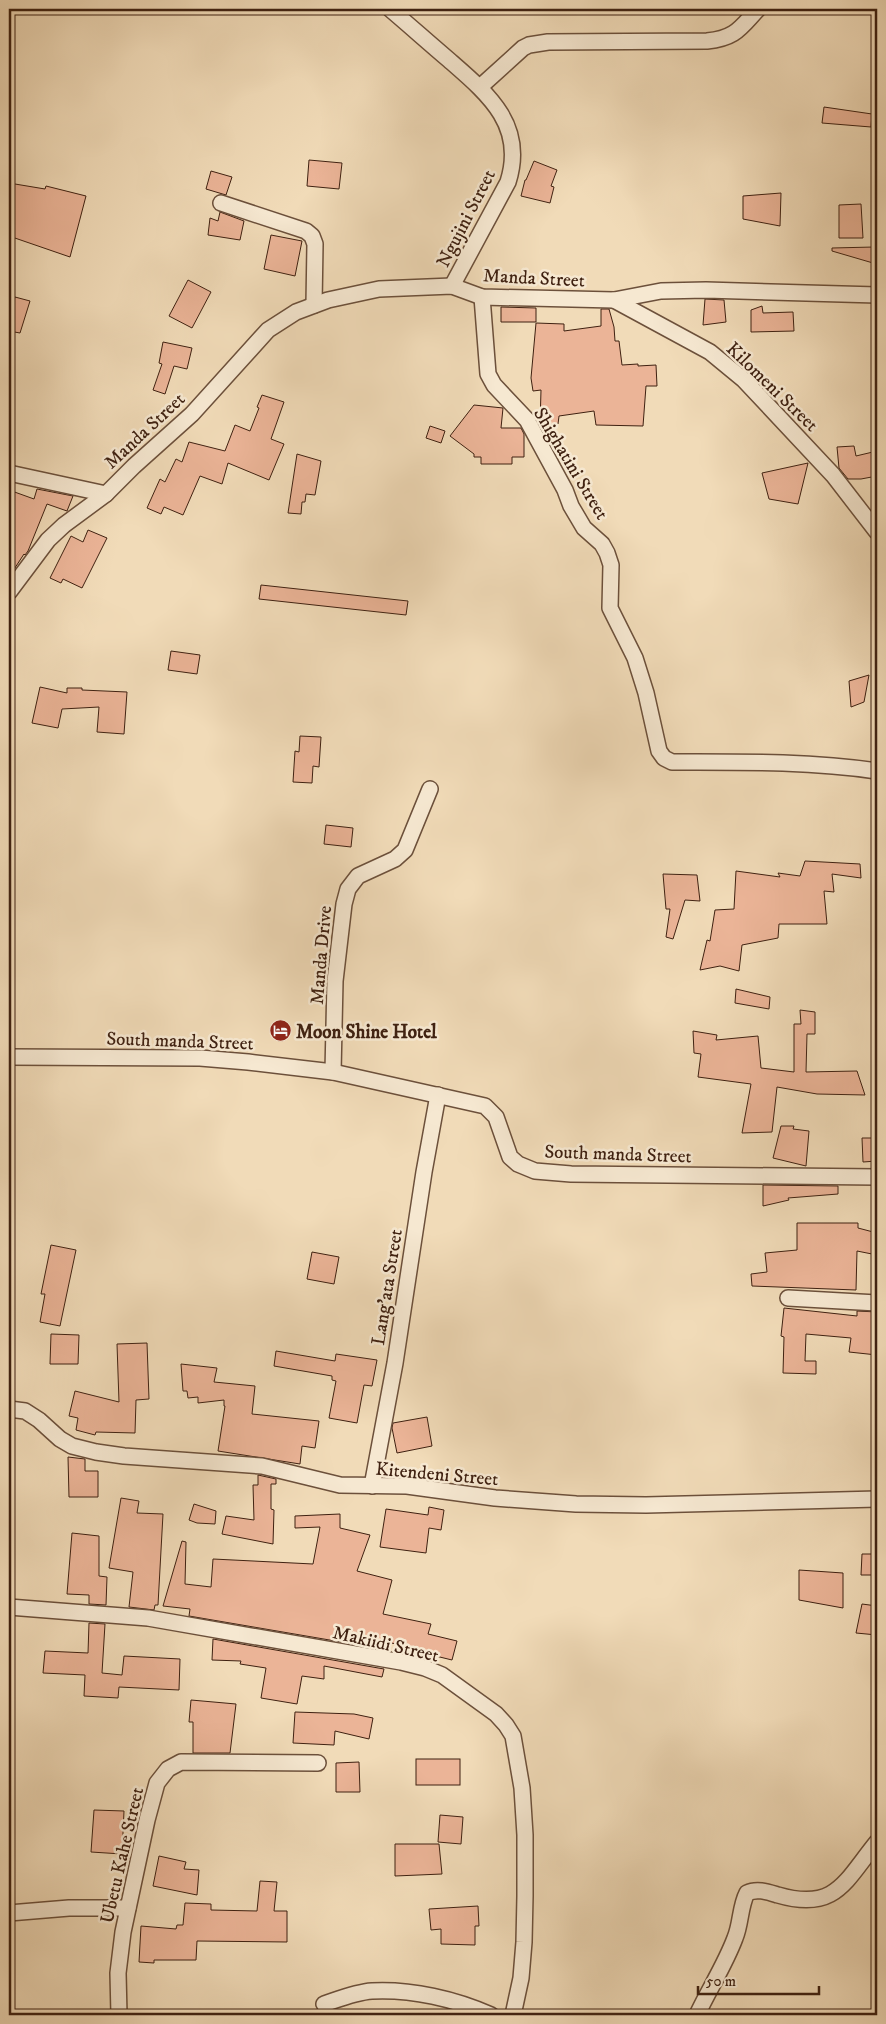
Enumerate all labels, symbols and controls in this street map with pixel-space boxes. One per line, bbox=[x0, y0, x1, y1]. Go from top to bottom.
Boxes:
street label: Ngujini Street bbox=[432, 166, 501, 272]
street label: Manda Street bbox=[482, 264, 585, 293]
street label: Kilomeni Street bbox=[721, 337, 823, 437]
street label: Manda Street bbox=[100, 388, 190, 474]
street label: Shighatini Street bbox=[528, 403, 613, 524]
street label: Manda Drive bbox=[306, 905, 337, 1006]
hotel icon: Moon Shine Hotel bbox=[268, 1019, 292, 1043]
place label: Moon Shine Hotel bbox=[296, 1021, 437, 1044]
street label: South manda Street bbox=[106, 1027, 254, 1056]
street label: South manda Street bbox=[544, 1140, 692, 1169]
street label: Lang'ata Street bbox=[367, 1228, 408, 1347]
street label: Kitendeni Street bbox=[375, 1458, 499, 1491]
street label: Makiidi Street bbox=[330, 1621, 441, 1668]
street label: Ubetu Kahe Street bbox=[96, 1785, 149, 1926]
scale bar bbox=[698, 1964, 820, 1996]
text: 50 m bbox=[706, 1972, 736, 1991]

